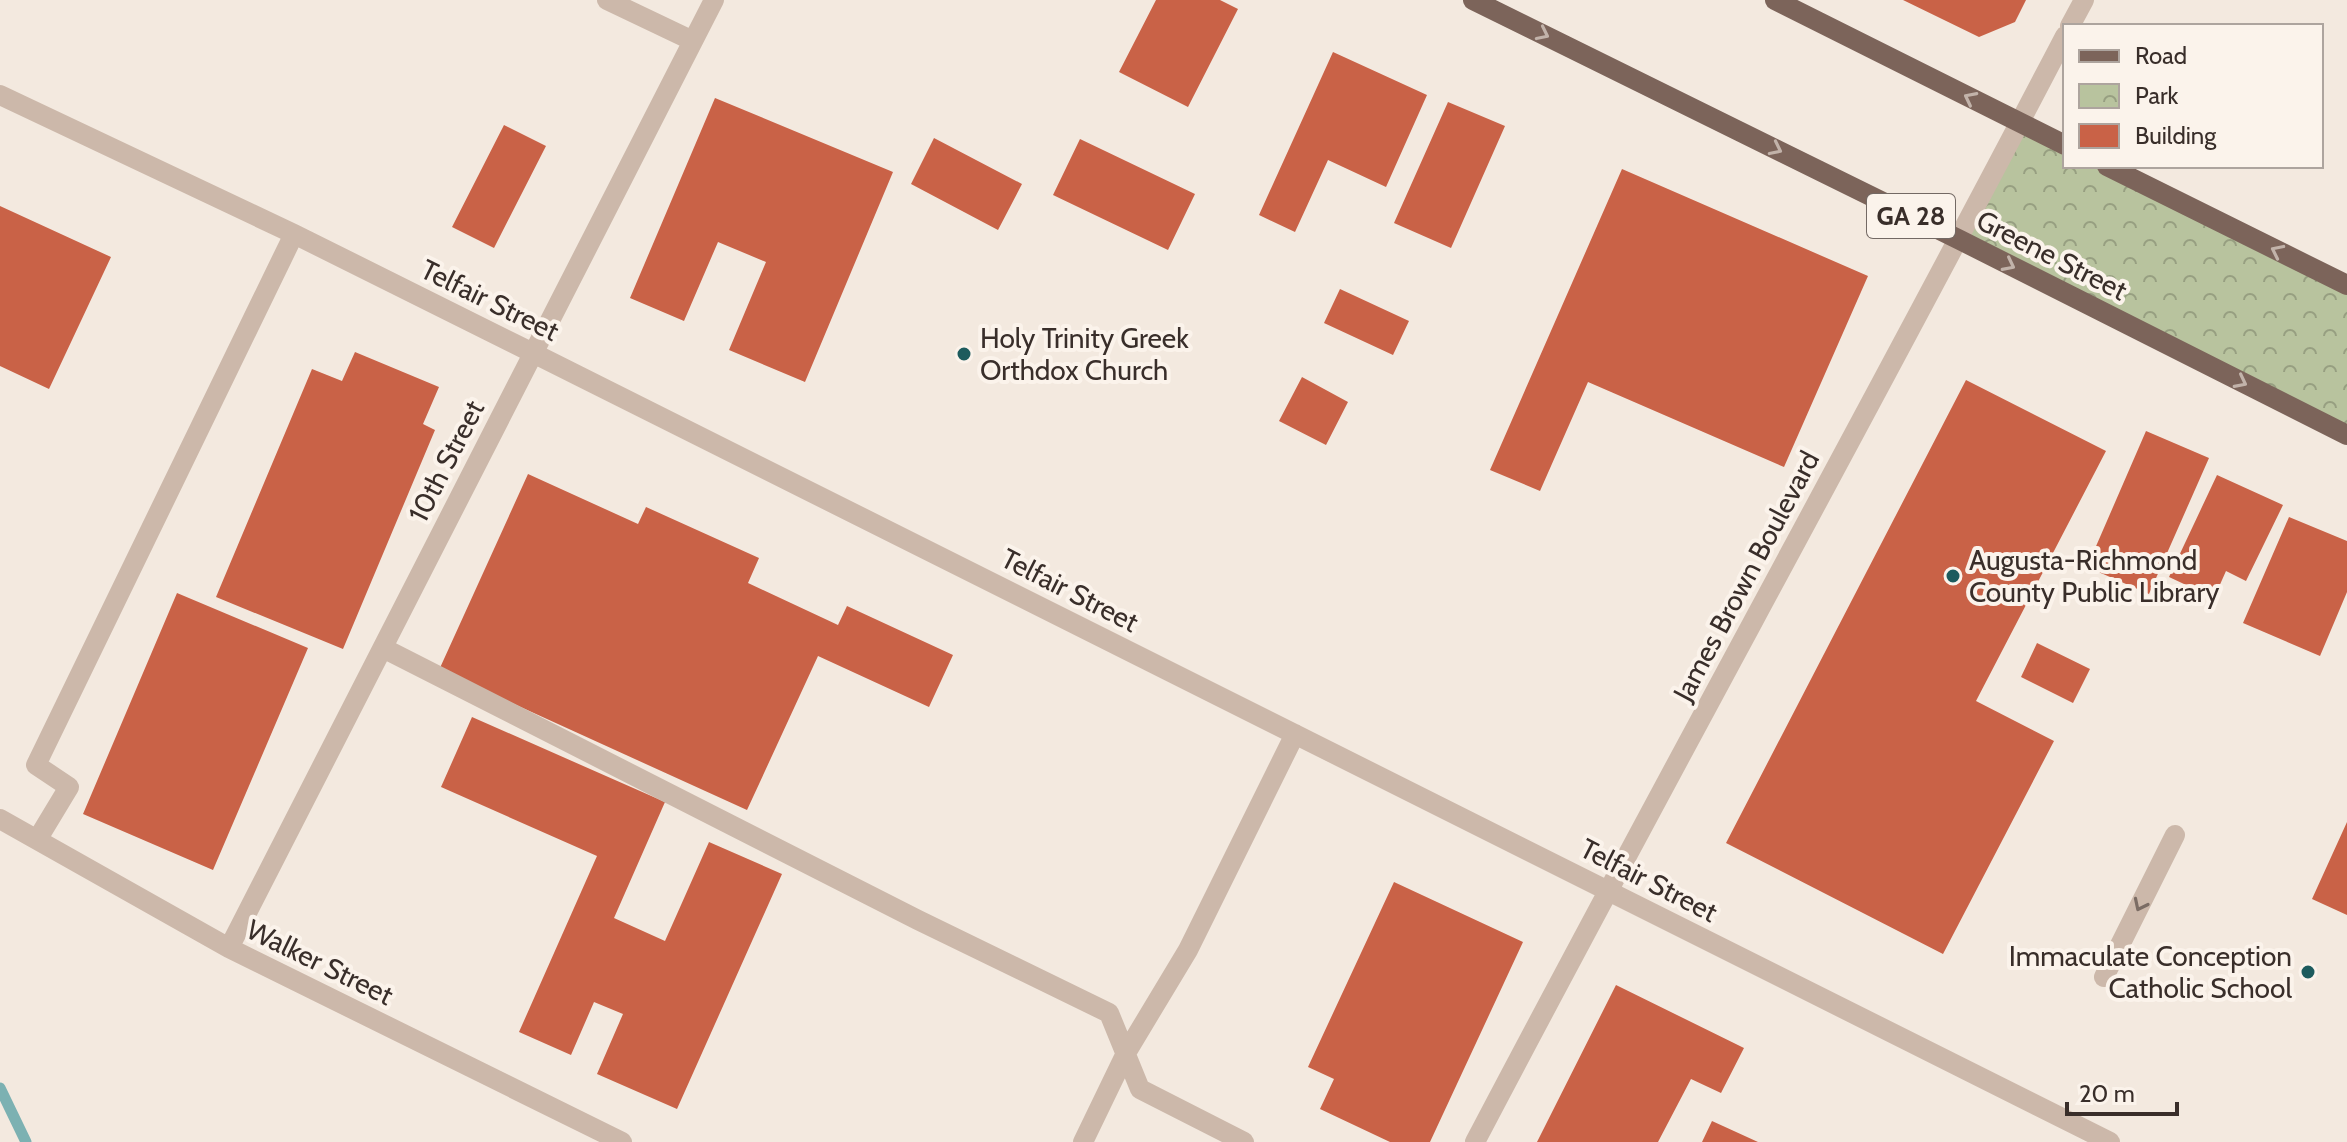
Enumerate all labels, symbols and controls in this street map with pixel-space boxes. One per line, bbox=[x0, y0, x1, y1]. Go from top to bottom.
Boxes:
legend bbox=[2063, 24, 2323, 168]
one-way arrow bbox=[1534, 25, 1549, 40]
text: Road bbox=[2135, 41, 2187, 70]
text: Park bbox=[2135, 81, 2178, 110]
one-way arrow bbox=[1964, 92, 1979, 107]
text: Building bbox=[2135, 121, 2217, 150]
one-way arrow bbox=[1768, 139, 1783, 155]
road number: GA 28 bbox=[1867, 194, 1955, 238]
street label: Greene Street bbox=[1971, 203, 2133, 307]
one-way arrow bbox=[2271, 245, 2286, 260]
street label: Telfair Street bbox=[415, 252, 565, 348]
one-way arrow bbox=[2001, 255, 2016, 270]
place label: Holy Trinity Greek Orthdox Church bbox=[980, 321, 1189, 387]
marker: Holy Trinity Greek Orthdox Church bbox=[955, 345, 973, 363]
one-way arrow bbox=[2233, 372, 2248, 387]
street label: 10th Street bbox=[401, 395, 491, 527]
street label: James Brown Boulevard bbox=[1665, 445, 1826, 708]
street label: Telfair Street bbox=[996, 541, 1144, 639]
place label: Augusta-Richmond County Public Library bbox=[1969, 543, 2219, 609]
marker: Augusta-Richmond County Public Library bbox=[1944, 567, 1962, 585]
street label: Telfair Street bbox=[1575, 831, 1723, 929]
one-way arrow bbox=[2134, 896, 2150, 911]
street label: Walker Street bbox=[241, 912, 399, 1012]
place label: Immaculate Conception Catholic School bbox=[2009, 939, 2292, 1005]
marker: Immaculate Conception Catholic School bbox=[2299, 963, 2317, 981]
scale bar bbox=[2067, 1066, 2177, 1116]
text: 20 m bbox=[2079, 1079, 2135, 1108]

